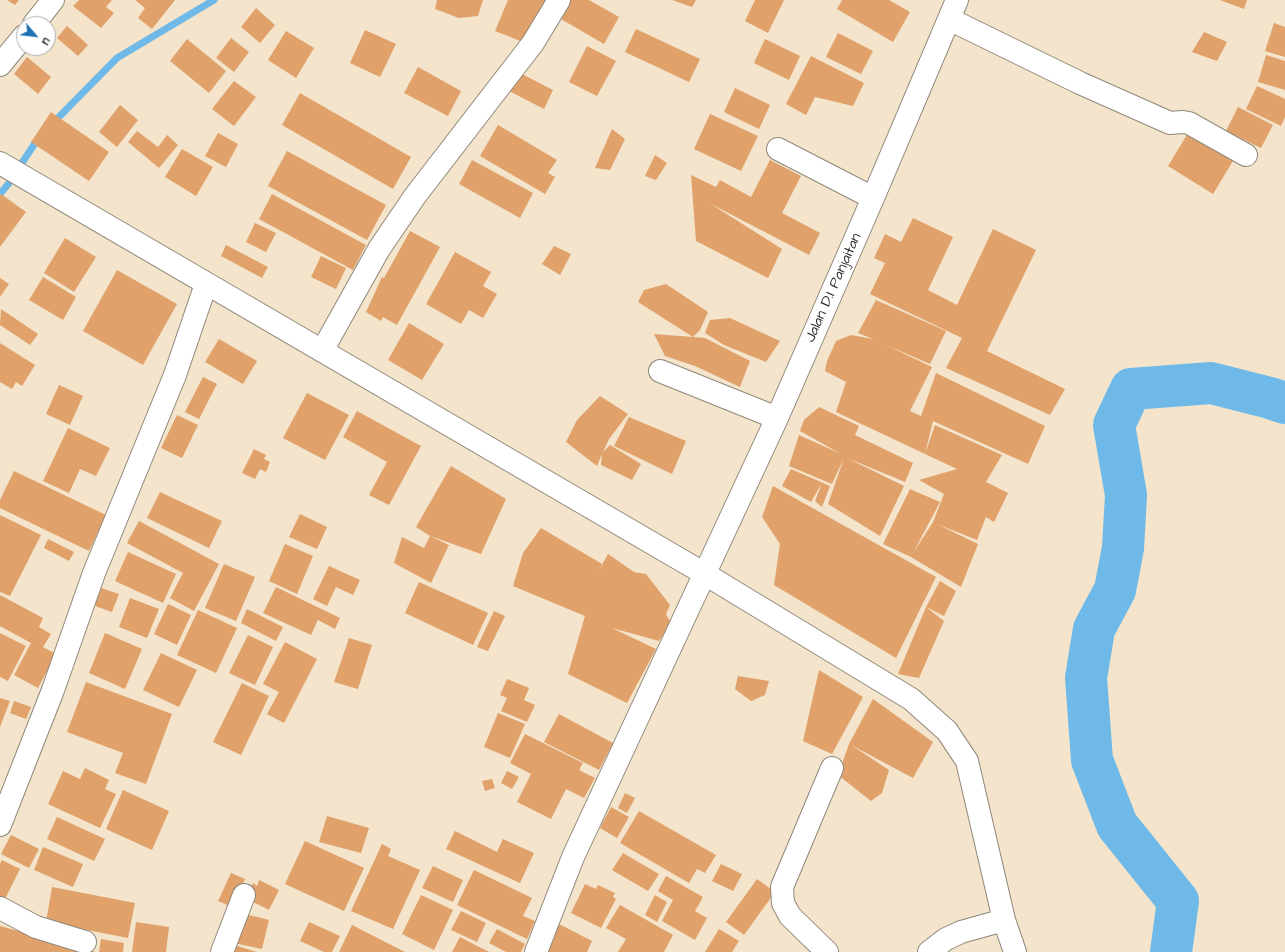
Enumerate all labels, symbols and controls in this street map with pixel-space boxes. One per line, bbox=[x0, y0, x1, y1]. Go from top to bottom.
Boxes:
north arrow bbox=[16, 16, 56, 56]
text: U bbox=[38, 35, 54, 48]
street label: Jalan D.I Panjaitan bbox=[802, 231, 866, 345]

